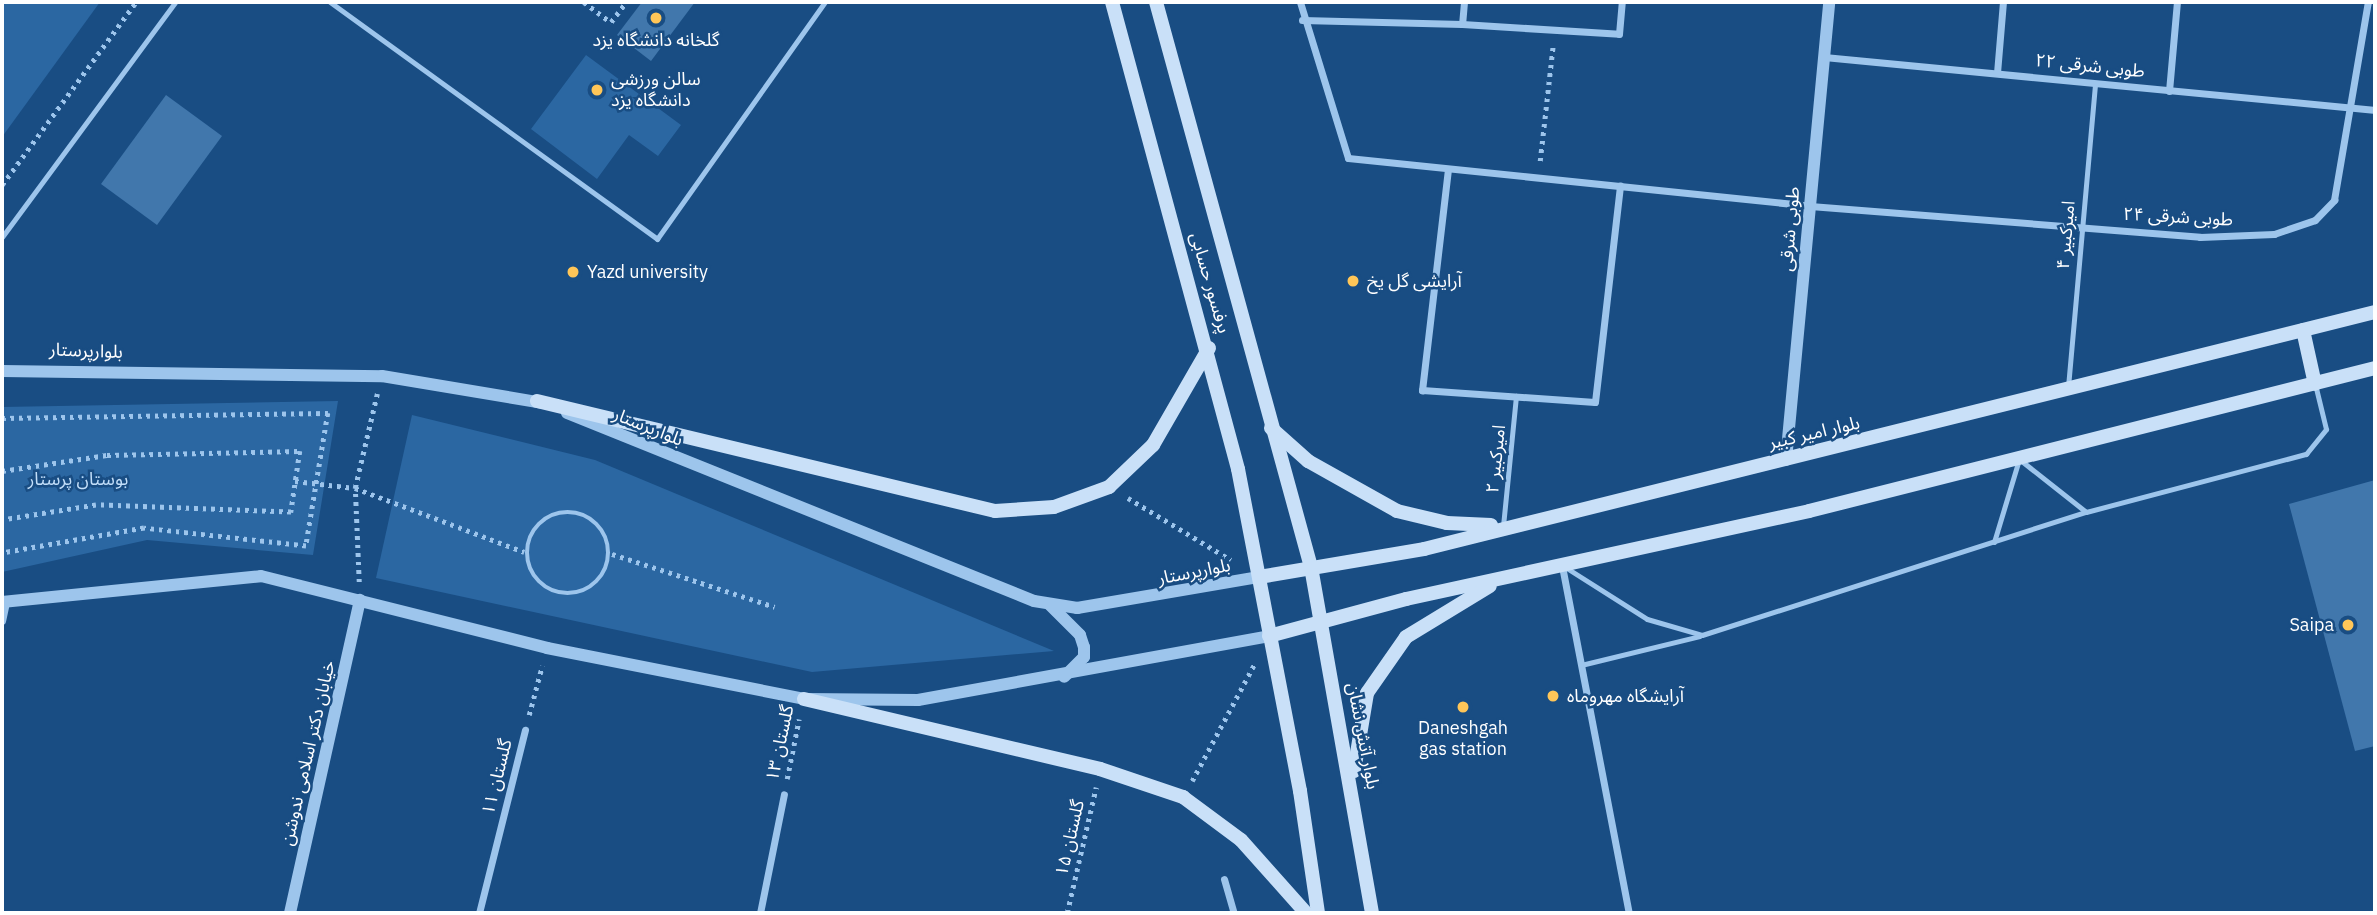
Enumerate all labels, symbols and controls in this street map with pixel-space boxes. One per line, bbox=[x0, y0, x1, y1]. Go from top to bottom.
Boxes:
marker: گلخانه دانشگاه یزد bbox=[648, 10, 664, 26]
place label: گلخانه دانشگاه یزد bbox=[593, 29, 719, 51]
street label: طوبی شرقی ۲۲ bbox=[2034, 50, 2146, 82]
place label: سالن ورزشی دانشگاه یزد bbox=[611, 69, 700, 112]
marker: سالن ورزشی دانشگاه یزد bbox=[589, 82, 605, 98]
street label: طوبی شرقی bbox=[1776, 186, 1804, 272]
street label: امیرکبیر ۴ bbox=[2052, 200, 2080, 270]
street label: طوبی شرقی ۲۴ bbox=[2123, 203, 2233, 231]
street label: پرفسور حسابی bbox=[1185, 230, 1235, 336]
place label: Yazd university bbox=[587, 261, 708, 283]
marker: Yazd university bbox=[565, 264, 581, 280]
place label: آرایشی گل یخ bbox=[1367, 270, 1462, 292]
marker: آرایشی گل یخ bbox=[1345, 273, 1361, 289]
street label: بلوارپرستار bbox=[49, 339, 123, 363]
street label: بلوارپرستار bbox=[610, 403, 686, 451]
street label: بلوار امیر کبیر bbox=[1766, 412, 1862, 454]
street label: امیرکبیر ۲ bbox=[1482, 424, 1510, 494]
park label: بوستان پرستار bbox=[28, 468, 128, 490]
street label: بلوارپرستار bbox=[1156, 554, 1232, 590]
place label: Saipa bbox=[2289, 614, 2334, 636]
marker: Saipa bbox=[2340, 617, 2356, 633]
street label: خيابان دکتر اسلامی ندوشن bbox=[276, 658, 340, 848]
street label: بلوار آتش نشان bbox=[1342, 681, 1384, 791]
place label: آرایشگاه مهروماه bbox=[1567, 685, 1684, 707]
marker: آرایشگاه مهروماه bbox=[1545, 688, 1561, 704]
marker: Daneshgah gas station bbox=[1455, 699, 1471, 715]
street label: گلستان ۱۳ bbox=[761, 703, 799, 783]
place label: Daneshgah gas station bbox=[1418, 718, 1508, 760]
street label: گلستان ۱۱ bbox=[477, 737, 517, 817]
street label: گلستان ۱۵ bbox=[1051, 798, 1089, 878]

